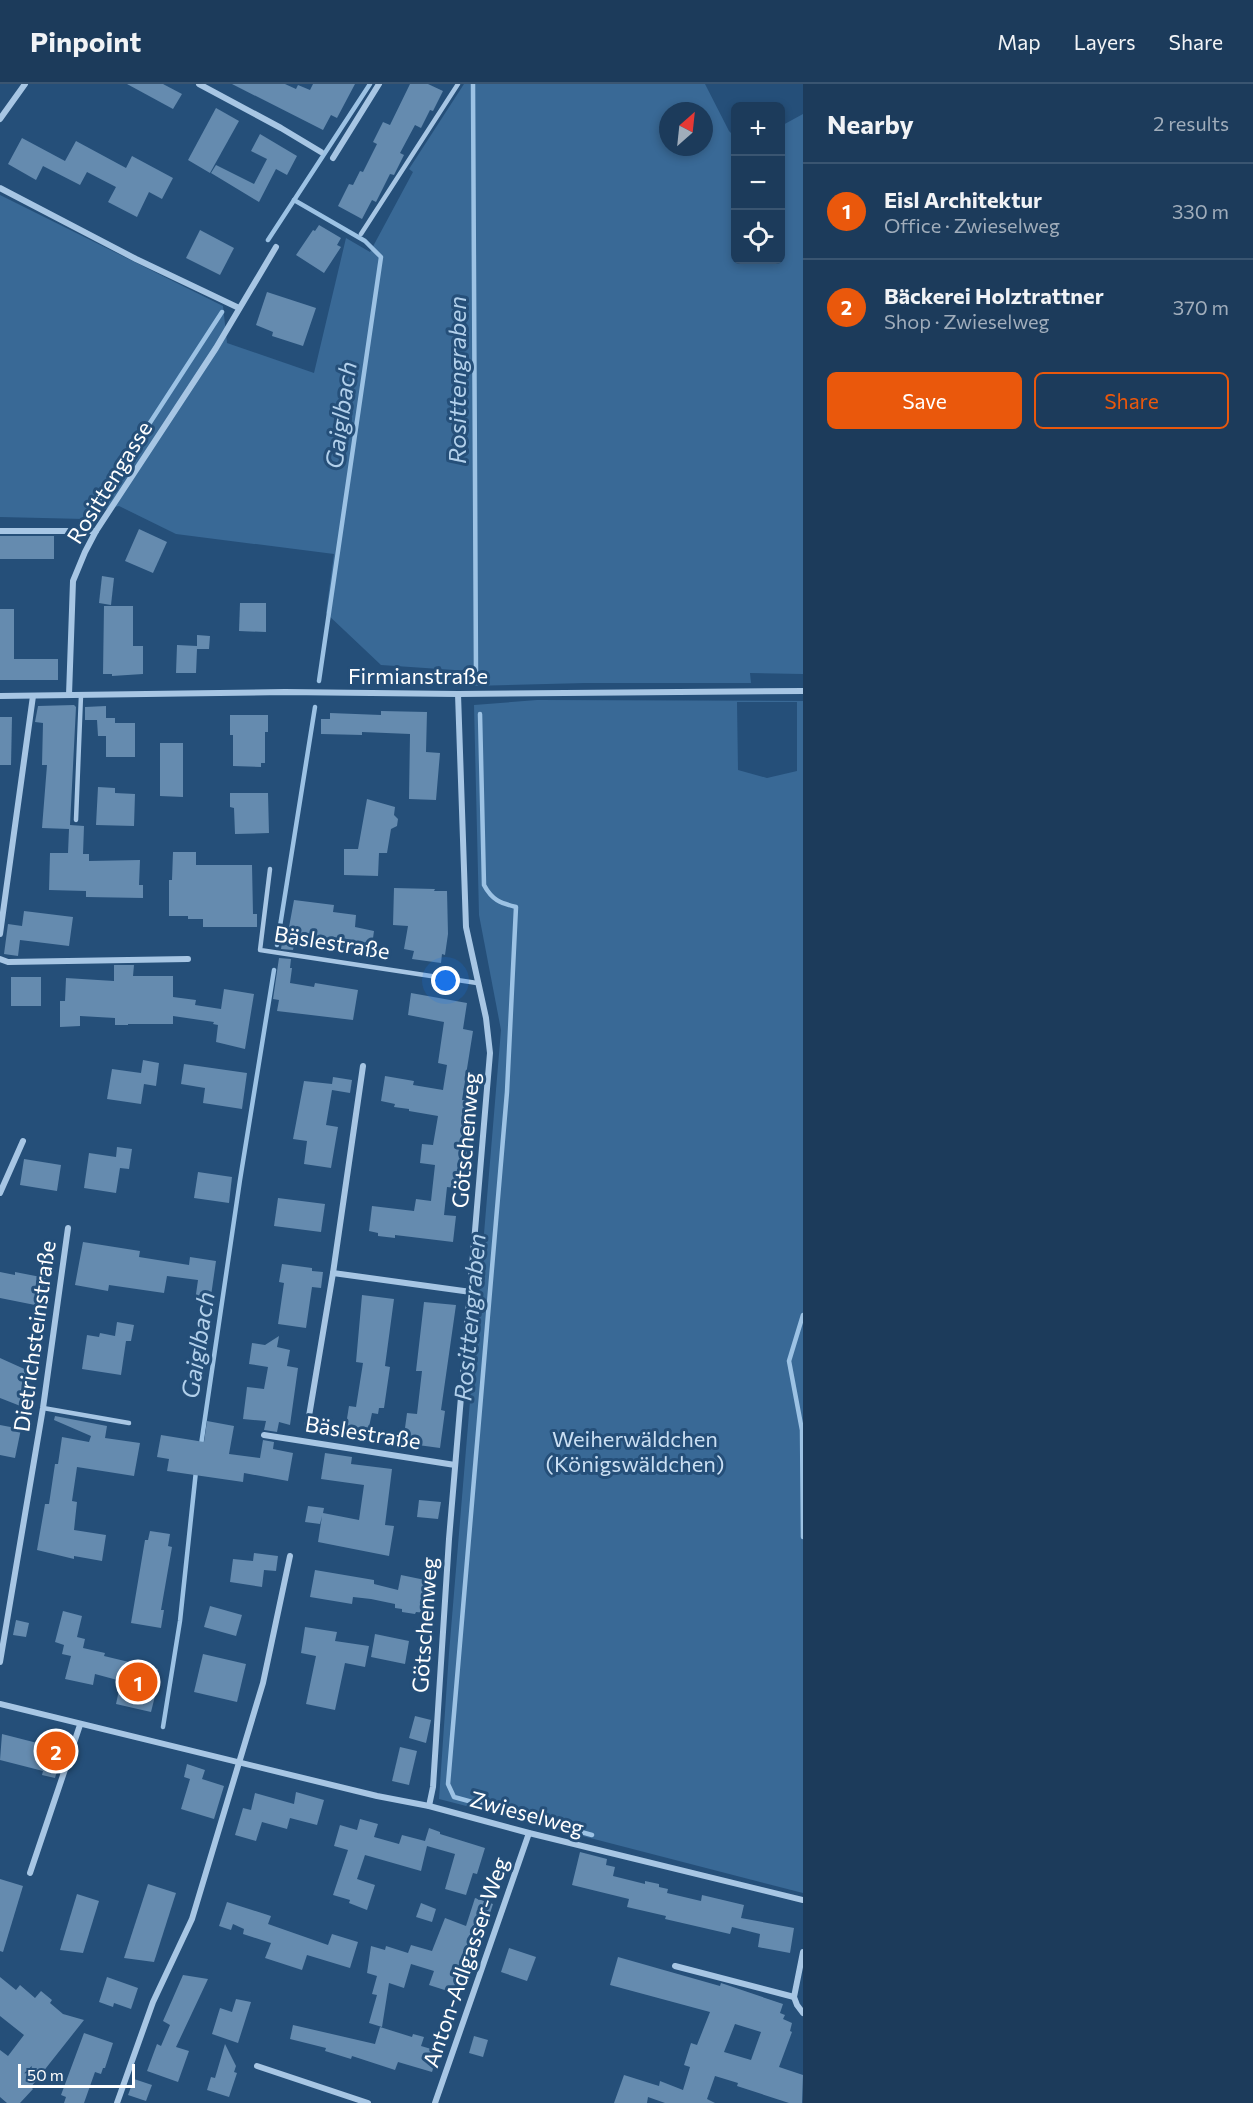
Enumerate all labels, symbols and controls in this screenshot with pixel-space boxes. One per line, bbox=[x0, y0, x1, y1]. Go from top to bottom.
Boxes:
text: Pinpoint bbox=[30, 24, 141, 58]
text: Map bbox=[997, 29, 1041, 54]
text: Layers bbox=[1074, 29, 1136, 54]
text: Share bbox=[1169, 29, 1223, 54]
north arrow bbox=[659, 102, 713, 156]
map controls bbox=[731, 102, 785, 264]
button: + bbox=[731, 102, 785, 156]
text: Nearby bbox=[827, 108, 914, 139]
text: 2 results bbox=[1153, 111, 1229, 135]
button: − bbox=[731, 156, 785, 210]
text: Eisl Architektur bbox=[884, 186, 1042, 213]
text: 1 bbox=[842, 199, 851, 223]
text: 330 m bbox=[1172, 199, 1229, 223]
button: locate bbox=[731, 210, 785, 264]
text: Office · Zwieselweg bbox=[884, 213, 1060, 237]
text: Bäckerei Holztrattner bbox=[884, 282, 1104, 309]
text: 2 bbox=[841, 295, 852, 319]
text: 370 m bbox=[1173, 295, 1229, 319]
water label: Rosittengraben bbox=[442, 296, 471, 464]
text: Shop · Zwieselweg bbox=[884, 309, 1049, 333]
water label: Gaiglbach bbox=[318, 360, 362, 470]
button: Save bbox=[827, 372, 1022, 429]
button: Share bbox=[1034, 372, 1229, 429]
street label: Rosittengasse bbox=[61, 416, 157, 548]
street label: Firmianstraße bbox=[348, 662, 488, 689]
street label: Bäslestraße bbox=[272, 920, 392, 964]
your location bbox=[431, 966, 460, 995]
street label: Götschenweg bbox=[446, 1071, 484, 1209]
water label: Rosittengraben bbox=[447, 1232, 491, 1402]
street label: Dietrichsteinstraße bbox=[7, 1239, 61, 1433]
water label: Gaiglbach bbox=[174, 1289, 220, 1401]
street label: Bäslestraße bbox=[303, 1410, 423, 1454]
park label: Weiherwäldchen (Königswäldchen) bbox=[546, 1425, 724, 1477]
street label: Götschenweg bbox=[406, 1556, 442, 1694]
pin: 1 bbox=[118, 1660, 158, 1704]
pin: 2 bbox=[36, 1728, 76, 1774]
street label: Zwieselweg bbox=[467, 1785, 587, 1841]
street label: Anton-Adlgasser-Weg bbox=[416, 1853, 514, 2071]
scale bar bbox=[18, 2061, 135, 2088]
text: 50 m bbox=[27, 2065, 64, 2084]

